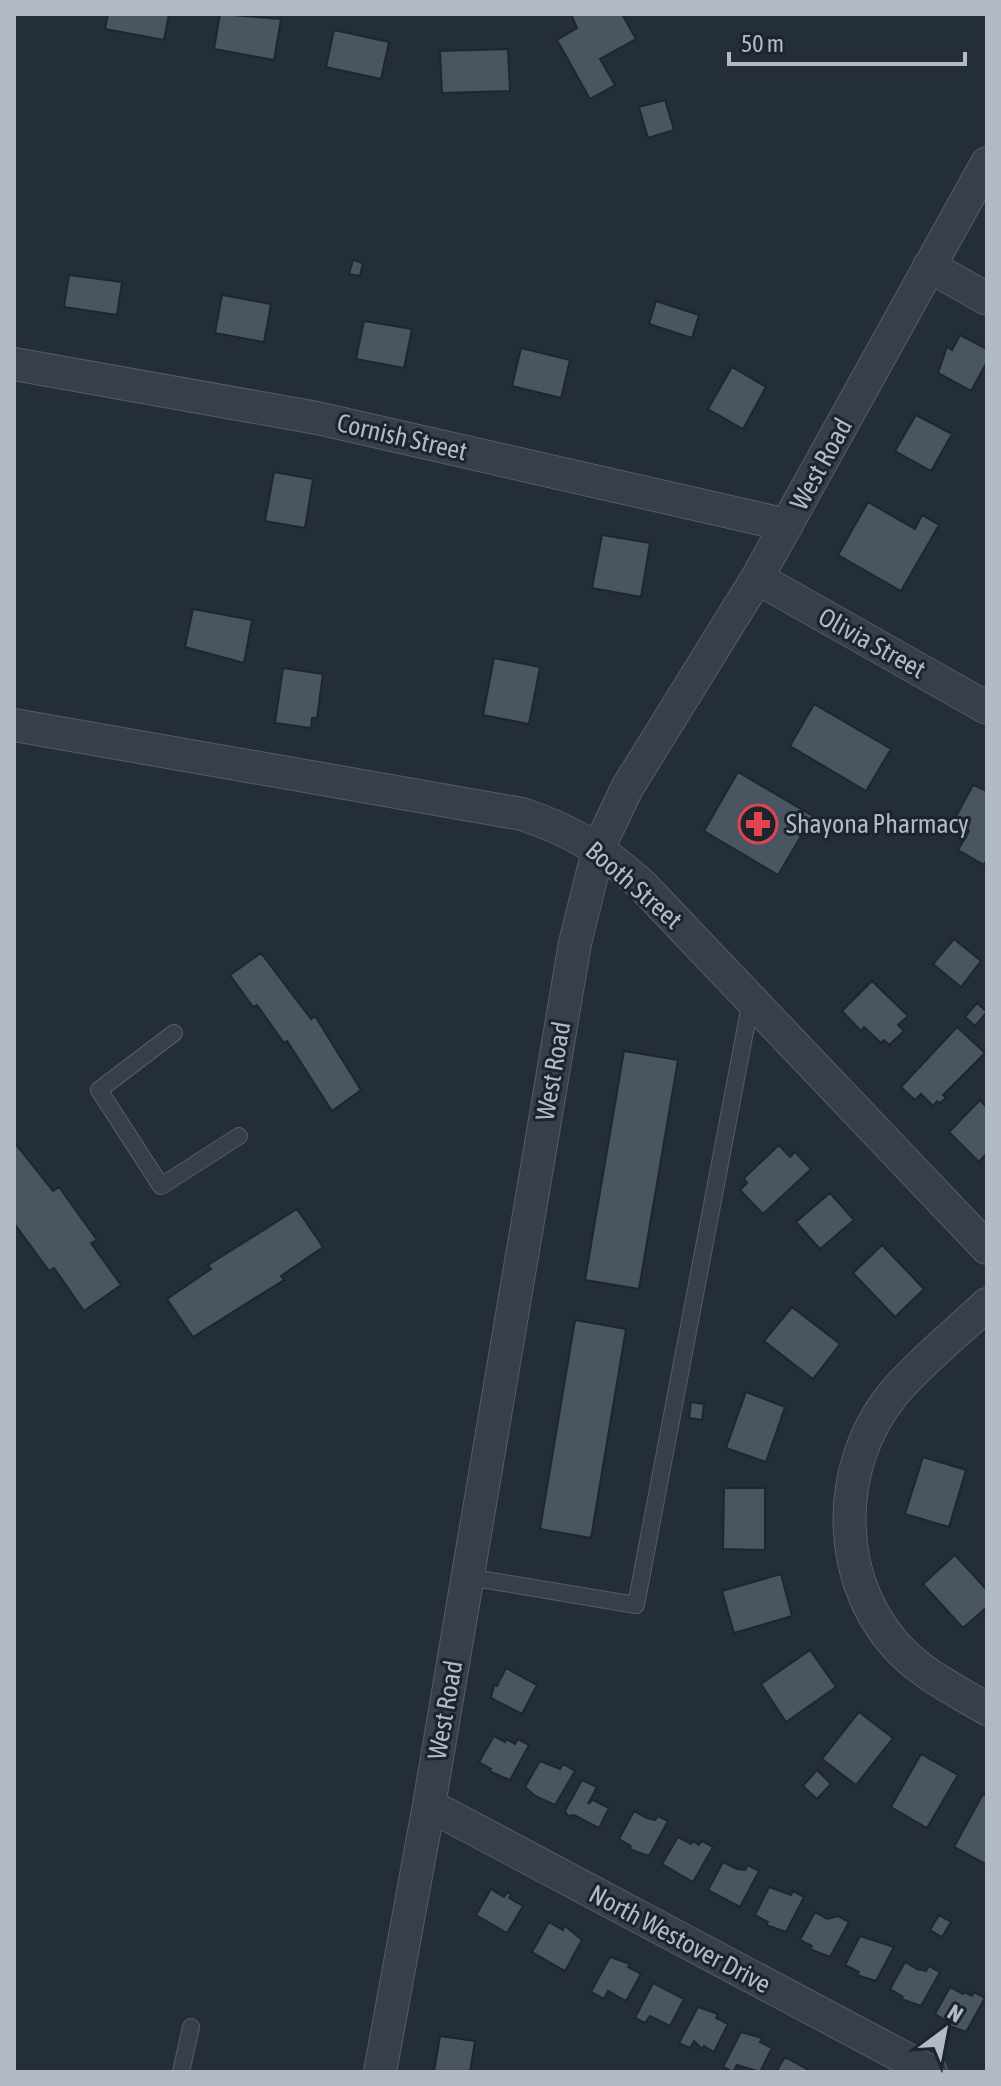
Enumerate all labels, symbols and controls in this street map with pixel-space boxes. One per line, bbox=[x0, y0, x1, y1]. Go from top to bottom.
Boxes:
scale bar bbox=[729, 16, 965, 66]
text: 50 m bbox=[741, 30, 784, 57]
street label: Cornish Street bbox=[334, 407, 470, 467]
street label: West Road bbox=[784, 413, 858, 515]
street label: Olivia Street bbox=[813, 601, 931, 685]
pharmacy icon: Shayona Pharmacy bbox=[737, 803, 779, 845]
place label: Shayona Pharmacy bbox=[786, 809, 969, 839]
street label: Booth Street bbox=[580, 835, 688, 935]
street label: West Road bbox=[530, 1019, 576, 1123]
street label: West Road bbox=[422, 1658, 468, 1762]
street label: North Westover Drive bbox=[584, 1879, 776, 1999]
north arrow bbox=[905, 1990, 985, 2070]
text: N bbox=[943, 1999, 968, 2028]

